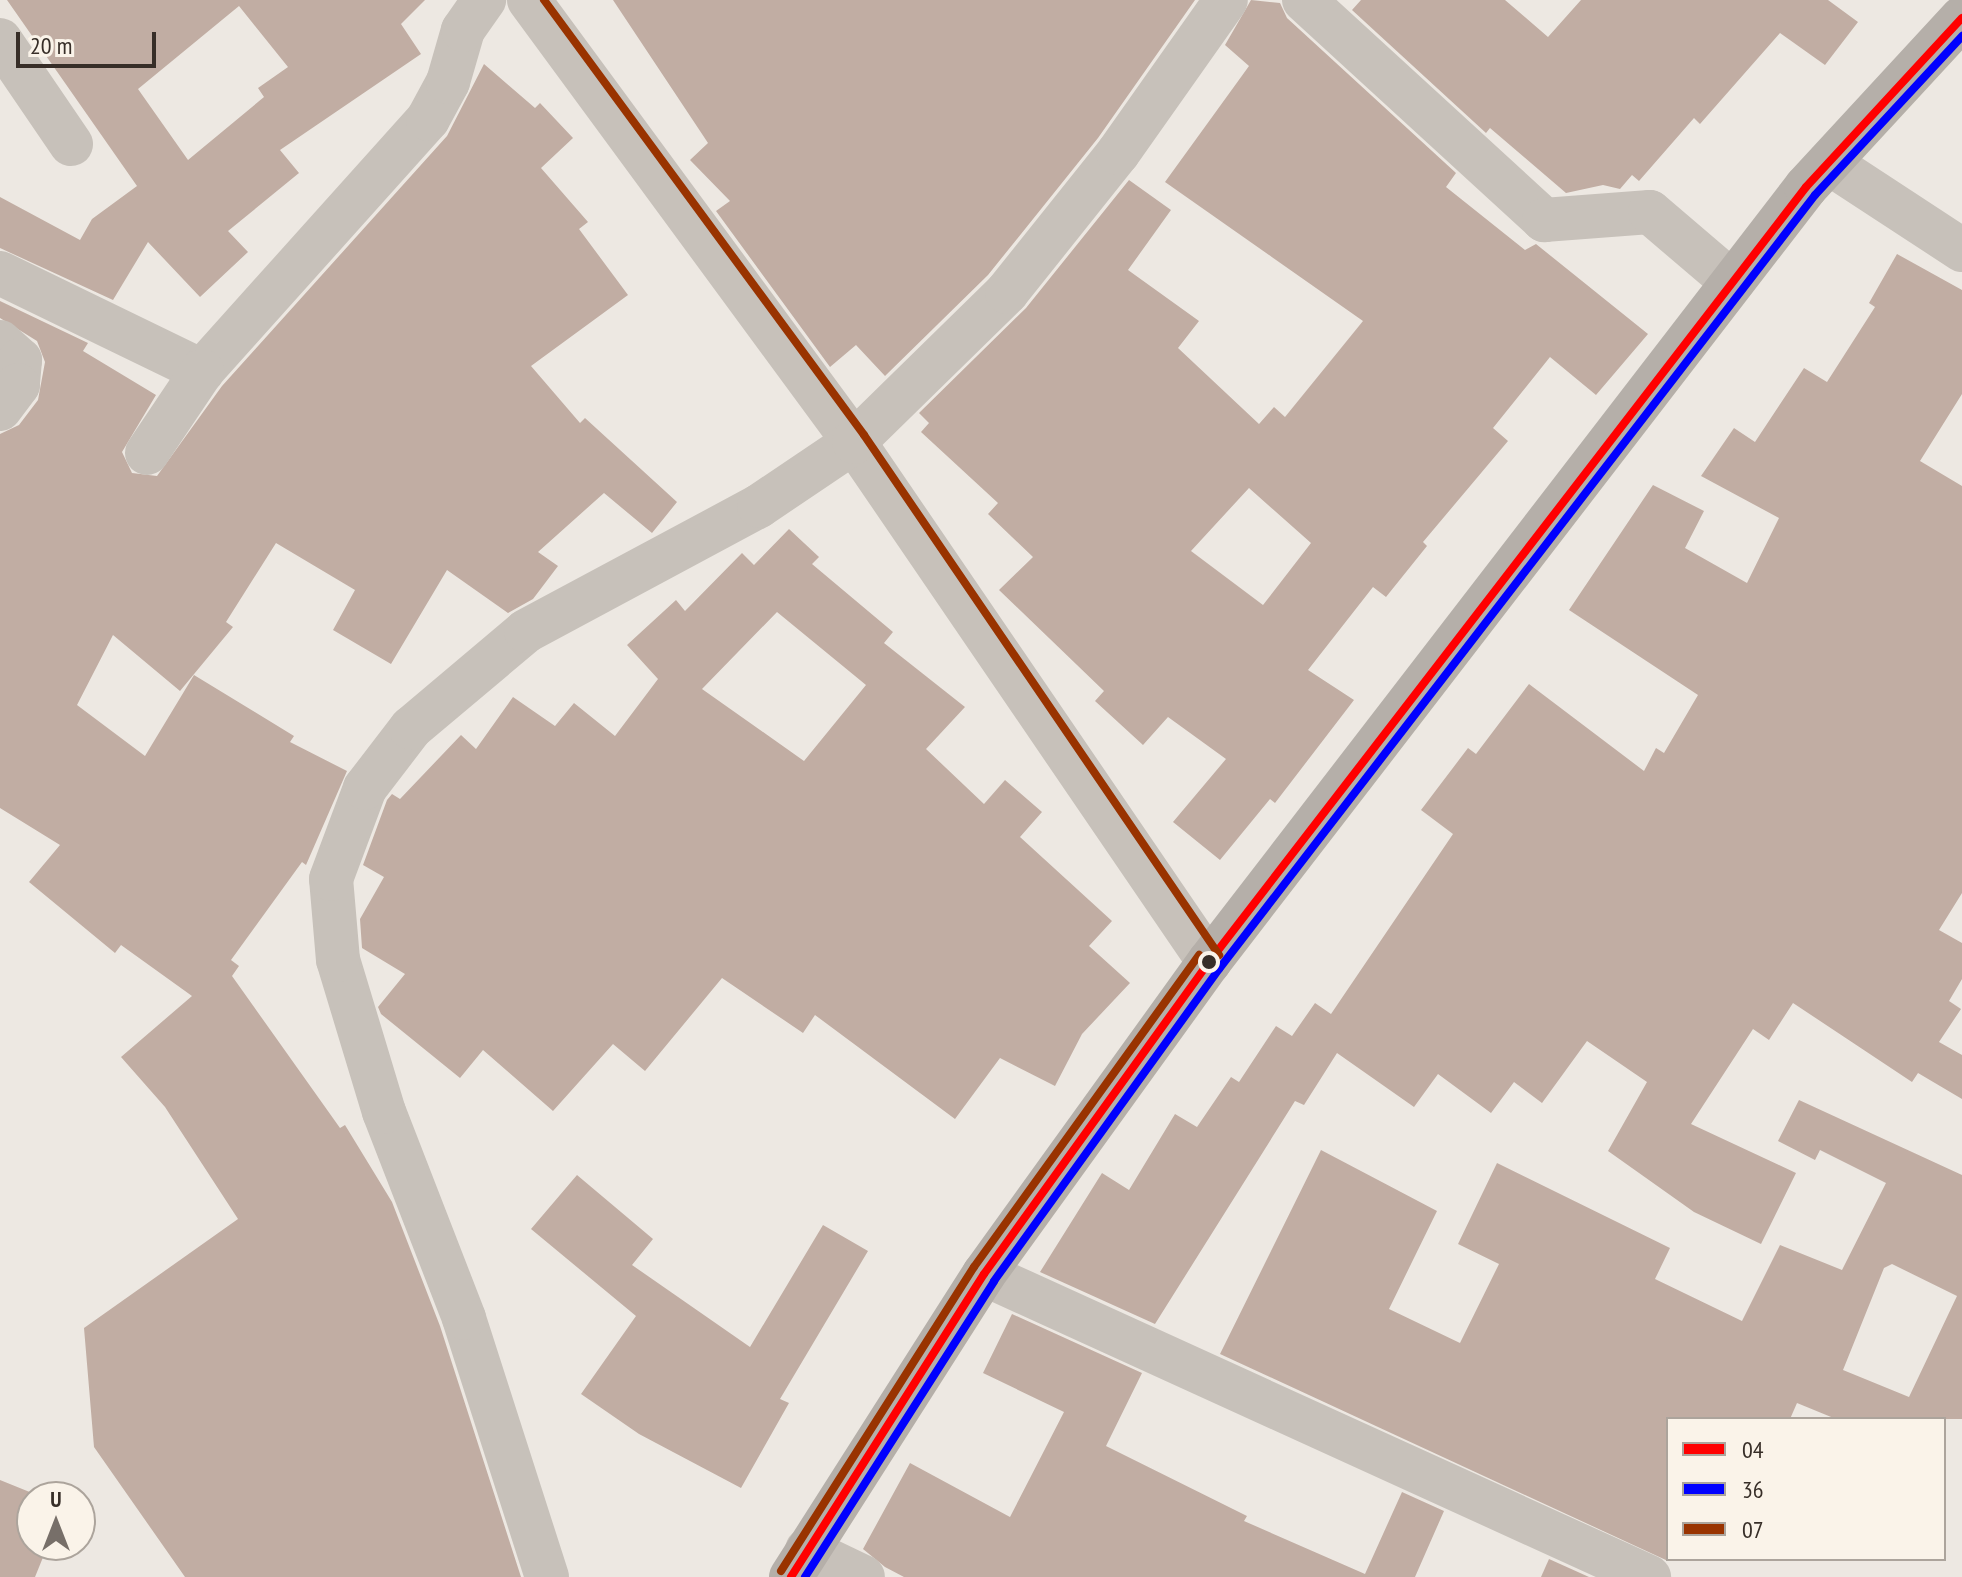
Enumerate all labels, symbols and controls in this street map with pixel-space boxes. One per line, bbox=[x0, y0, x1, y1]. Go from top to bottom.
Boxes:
scale bar bbox=[20, 16, 160, 66]
text: 20 m bbox=[30, 30, 72, 61]
unlabelled marker bbox=[1201, 954, 1217, 970]
legend bbox=[1666, 1417, 1946, 1561]
text: 04 bbox=[1742, 1434, 1764, 1465]
text: 36 bbox=[1742, 1474, 1764, 1505]
north arrow bbox=[16, 1481, 96, 1561]
text: U bbox=[50, 1485, 62, 1513]
text: 07 bbox=[1742, 1514, 1764, 1545]

